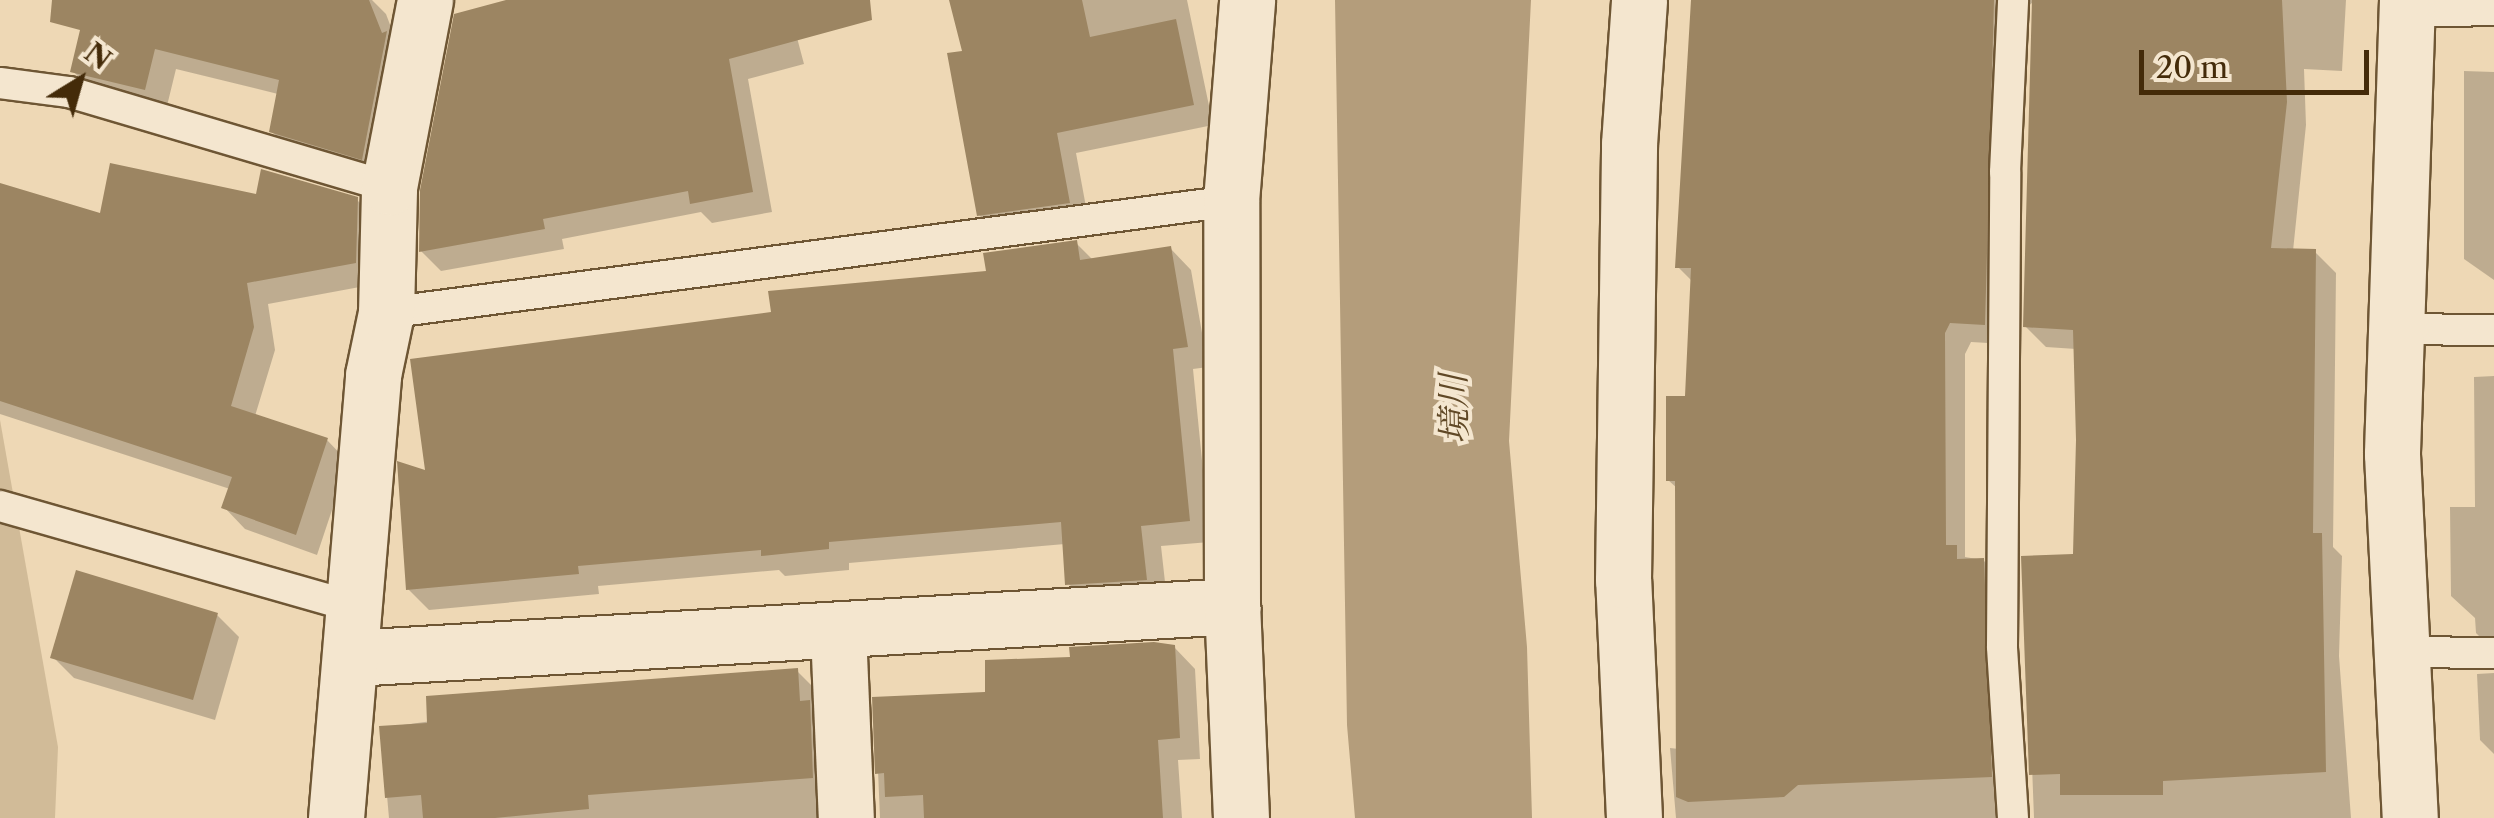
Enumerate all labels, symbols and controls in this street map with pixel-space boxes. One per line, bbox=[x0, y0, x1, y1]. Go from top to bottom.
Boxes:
north arrow bbox=[30, 30, 130, 130]
scale bar bbox=[2144, 30, 2374, 92]
text: N bbox=[78, 35, 118, 77]
text: 20 m bbox=[2156, 49, 2228, 86]
water label: 境川 bbox=[1432, 374, 1476, 444]

